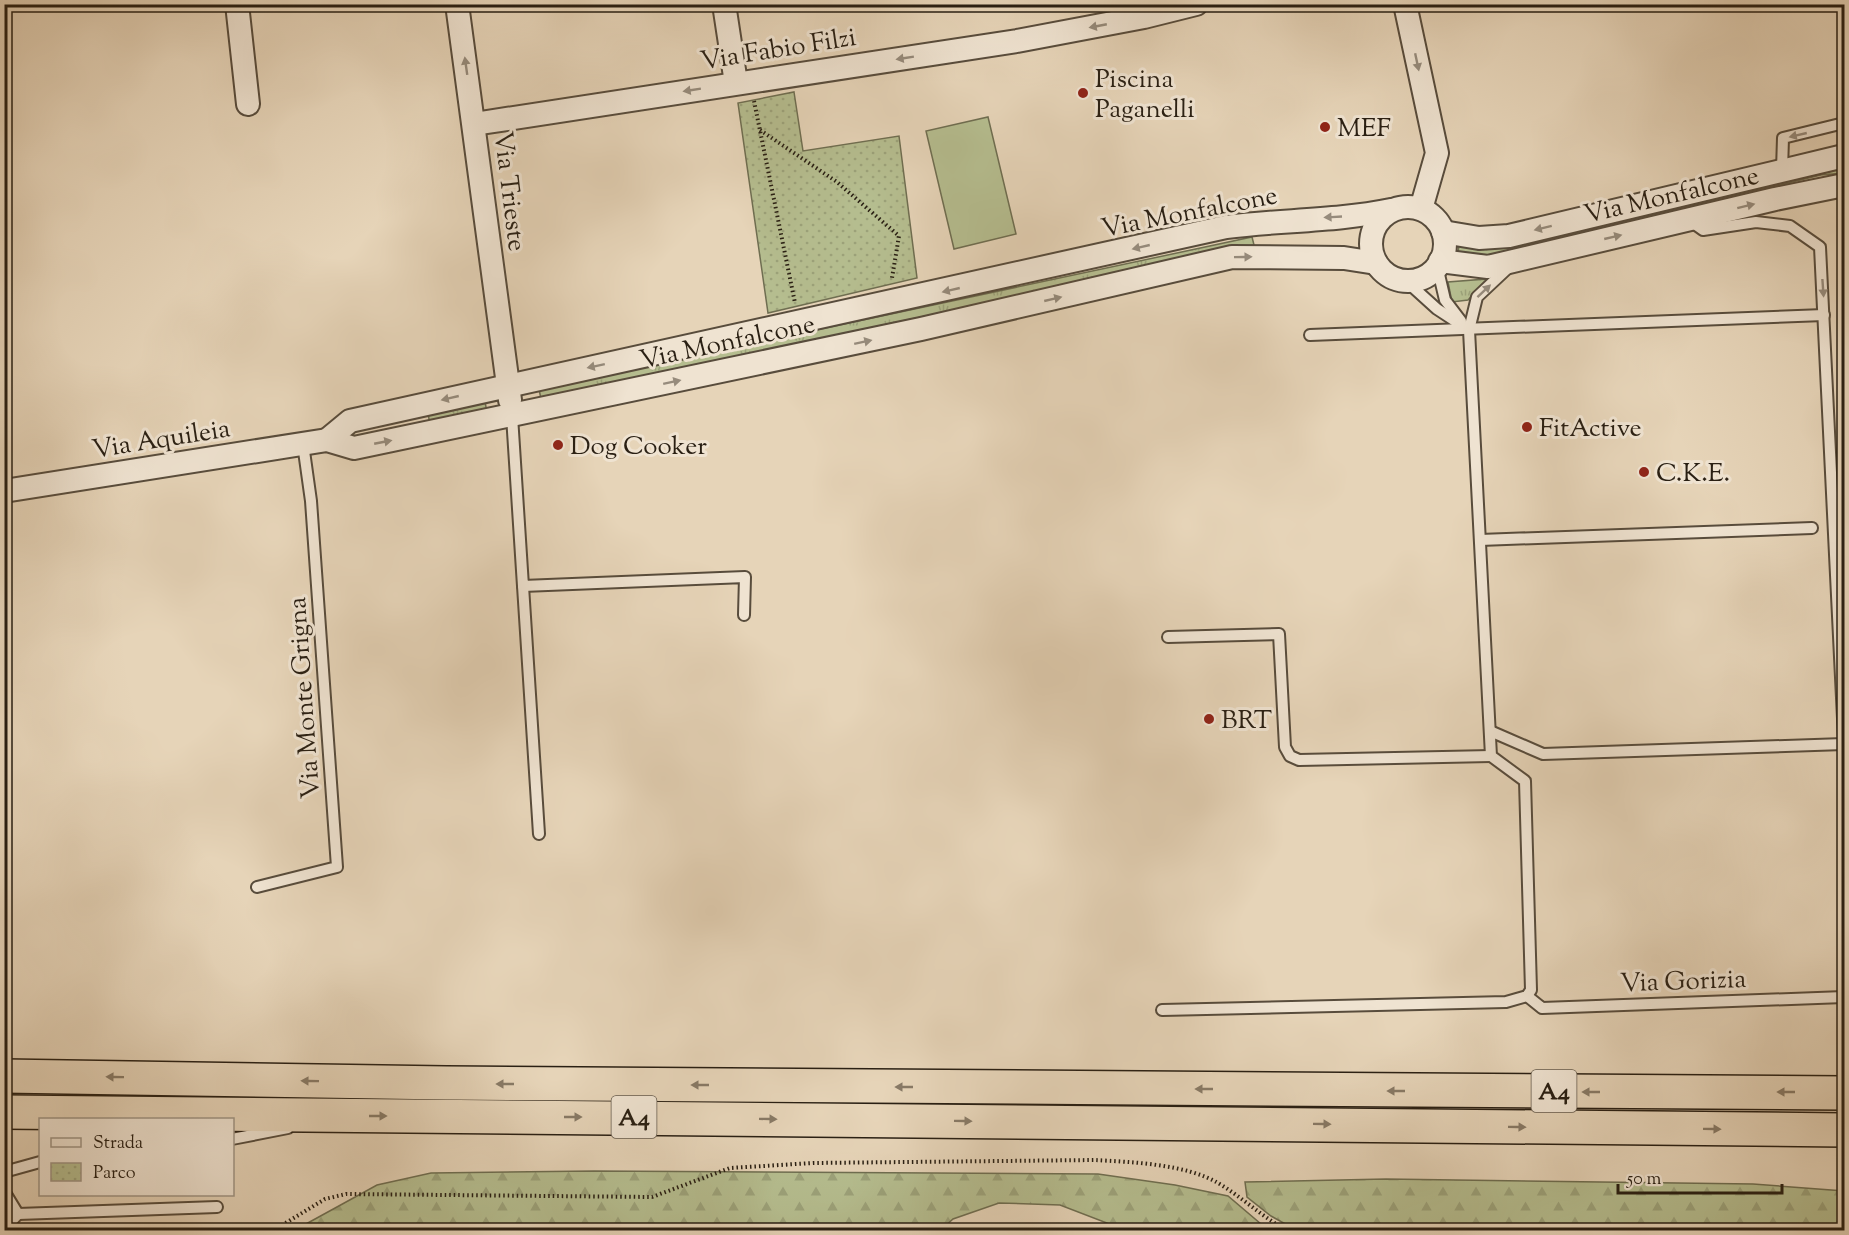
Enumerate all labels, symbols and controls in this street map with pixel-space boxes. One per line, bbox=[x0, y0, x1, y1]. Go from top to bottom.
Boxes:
street label: Via Fabio Filzi bbox=[698, 20, 859, 81]
one-way arrow bbox=[1088, 22, 1107, 31]
one-way arrow bbox=[1413, 52, 1423, 71]
one-way arrow bbox=[896, 53, 915, 62]
one-way arrow bbox=[461, 57, 470, 76]
place label: Piscina Paganelli bbox=[1095, 62, 1195, 129]
one-way arrow bbox=[682, 86, 701, 95]
marker: Piscina Paganelli bbox=[1076, 86, 1090, 100]
place label: MEF bbox=[1337, 111, 1391, 148]
marker: MEF bbox=[1318, 120, 1332, 134]
street label: Via Trieste bbox=[483, 129, 534, 253]
one-way arrow bbox=[1789, 130, 1808, 140]
street label: Via Monfalcone bbox=[1580, 158, 1763, 235]
street label: Via Monfalcone bbox=[1098, 178, 1281, 249]
one-way arrow bbox=[1737, 200, 1755, 210]
one-way arrow bbox=[1324, 212, 1343, 221]
one-way arrow bbox=[1533, 223, 1552, 233]
one-way arrow bbox=[1604, 232, 1622, 242]
one-way arrow bbox=[1131, 243, 1150, 252]
one-way arrow bbox=[1234, 252, 1253, 262]
one-way arrow bbox=[1818, 278, 1827, 297]
one-way arrow bbox=[1476, 285, 1491, 298]
one-way arrow bbox=[941, 286, 960, 295]
one-way arrow bbox=[1044, 293, 1062, 303]
street label: Via Monfalcone bbox=[636, 307, 819, 380]
one-way arrow bbox=[854, 336, 872, 346]
one-way arrow bbox=[587, 362, 605, 372]
one-way arrow bbox=[663, 377, 682, 386]
one-way arrow bbox=[441, 394, 460, 403]
street label: Via Aquileia bbox=[90, 411, 233, 470]
place label: FitActive bbox=[1539, 411, 1642, 448]
marker: FitActive bbox=[1520, 420, 1534, 434]
place label: Dog Cooker bbox=[570, 429, 707, 466]
one-way arrow bbox=[374, 437, 393, 446]
marker: Dog Cooker bbox=[551, 438, 565, 452]
place label: C.K.E. bbox=[1656, 456, 1730, 493]
marker: C.K.E. bbox=[1637, 465, 1651, 479]
street label: Via Monte Grigna bbox=[280, 596, 331, 800]
place label: BRT bbox=[1221, 703, 1272, 740]
marker: BRT bbox=[1202, 712, 1216, 726]
street label: Via Gorizia bbox=[1619, 962, 1747, 1003]
road number: A4 bbox=[1532, 1070, 1576, 1112]
one-way arrow bbox=[106, 1073, 125, 1082]
one-way arrow bbox=[301, 1076, 320, 1086]
one-way arrow bbox=[496, 1079, 515, 1089]
one-way arrow bbox=[691, 1080, 710, 1090]
one-way arrow bbox=[895, 1082, 914, 1092]
one-way arrow bbox=[1195, 1085, 1214, 1094]
one-way arrow bbox=[1387, 1086, 1406, 1096]
one-way arrow bbox=[1582, 1087, 1601, 1096]
one-way arrow bbox=[1777, 1087, 1796, 1097]
road number: A4 bbox=[612, 1096, 656, 1138]
one-way arrow bbox=[368, 1111, 387, 1121]
one-way arrow bbox=[563, 1112, 582, 1122]
one-way arrow bbox=[758, 1114, 777, 1124]
one-way arrow bbox=[953, 1116, 972, 1126]
legend bbox=[39, 1118, 234, 1196]
one-way arrow bbox=[1313, 1120, 1332, 1129]
one-way arrow bbox=[1508, 1122, 1527, 1131]
one-way arrow bbox=[1702, 1124, 1721, 1134]
text: Strada bbox=[93, 1131, 143, 1157]
scale bar bbox=[1618, 1157, 1782, 1195]
text: Parco bbox=[93, 1161, 136, 1187]
text: 50 m bbox=[1626, 1167, 1662, 1193]

